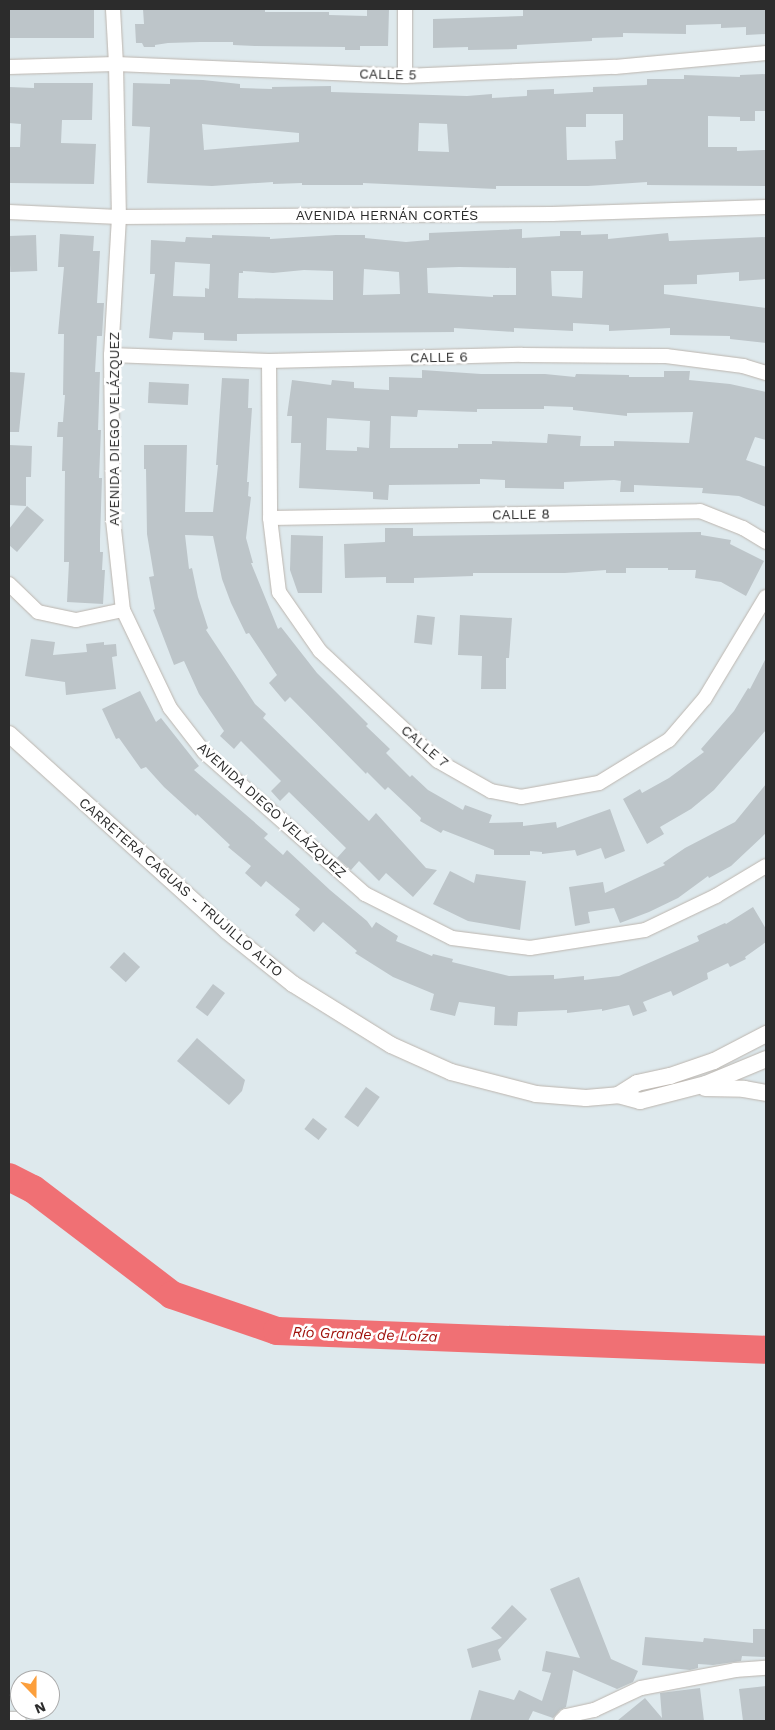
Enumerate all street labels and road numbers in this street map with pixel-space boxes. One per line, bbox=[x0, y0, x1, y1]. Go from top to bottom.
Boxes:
street label: CALLE 5 bbox=[359, 65, 417, 83]
street label: AVENIDA HERNÁN CORTÉS bbox=[295, 207, 479, 223]
street label: AVENIDA DIEGO VELÁZQUEZ bbox=[106, 331, 122, 527]
street label: CALLE 6 bbox=[410, 348, 468, 366]
street label: CALLE 8 bbox=[492, 505, 550, 523]
street label: CALLE 7 bbox=[398, 721, 452, 771]
street label: AVENIDA DIEGO VELÁZQUEZ bbox=[194, 738, 350, 882]
street label: CARRETERA CAGUAS - TRUJILLO ALTO bbox=[75, 793, 287, 981]

